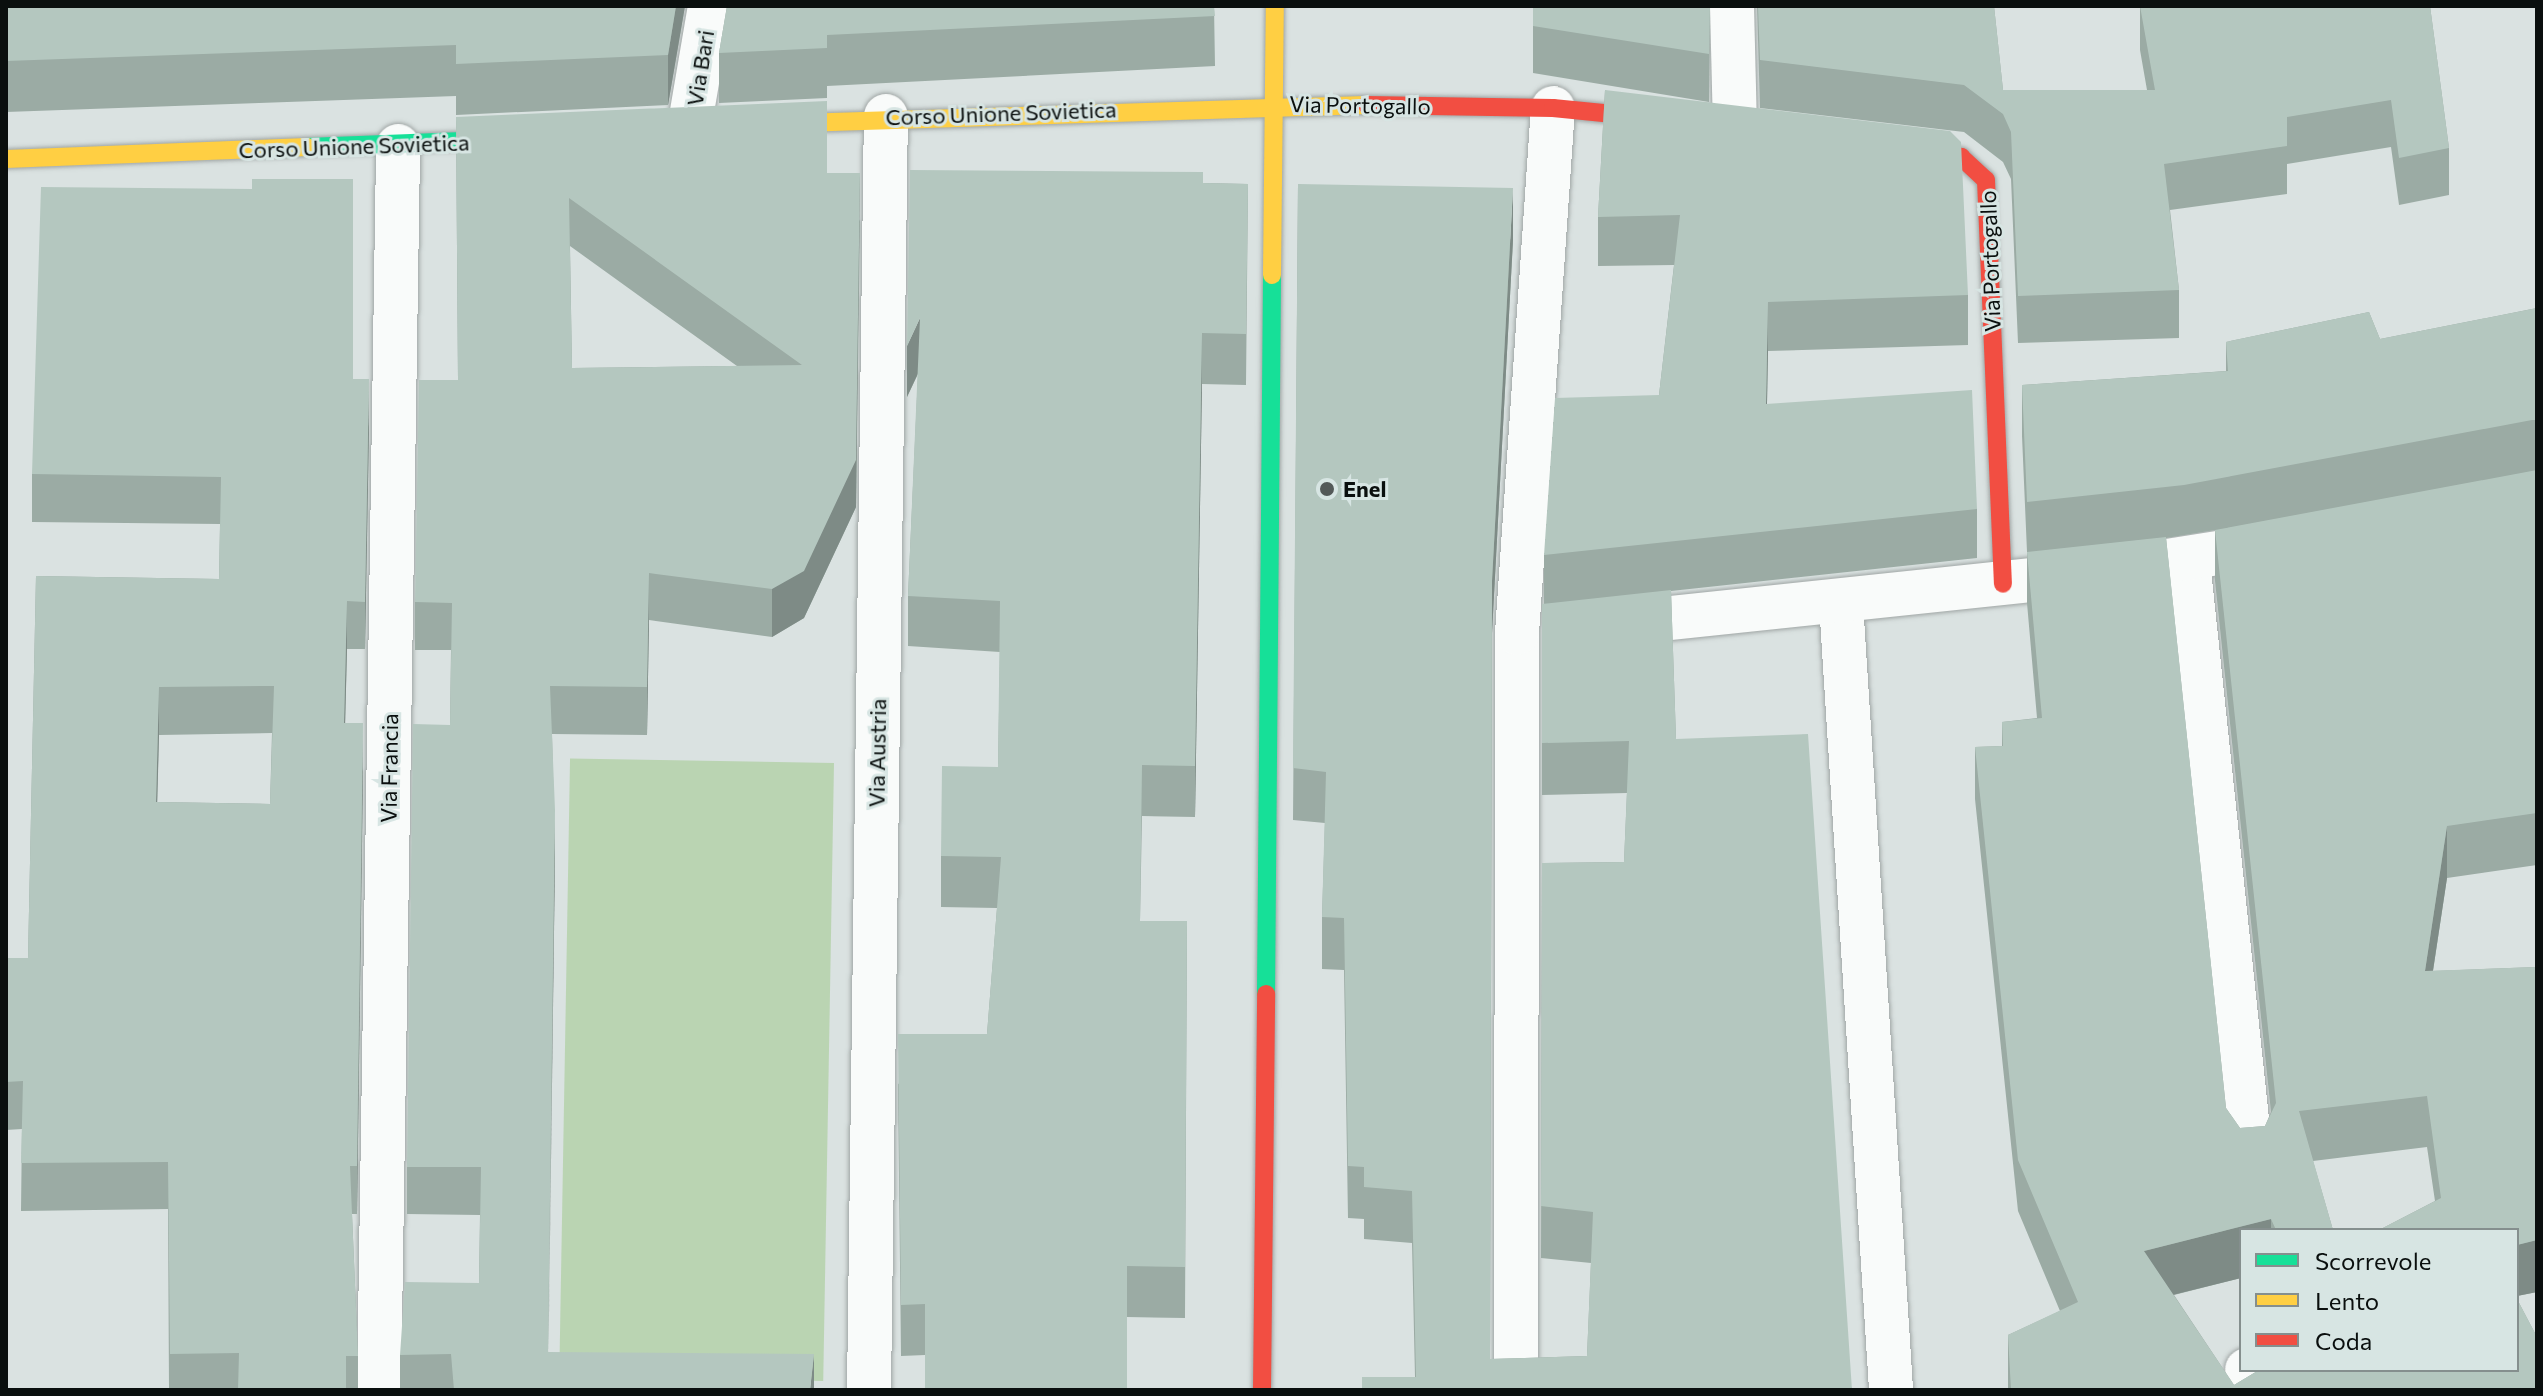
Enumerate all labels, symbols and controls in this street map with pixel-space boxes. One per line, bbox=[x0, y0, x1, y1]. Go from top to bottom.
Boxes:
street label: Via Bari bbox=[681, 28, 719, 108]
street label: Via Portogallo bbox=[1289, 91, 1431, 119]
street label: Corso Unione Sovietica bbox=[885, 96, 1117, 130]
street label: Corso Unione Sovietica bbox=[238, 129, 470, 163]
street label: Via Portogallo bbox=[1974, 190, 2006, 332]
place label: Enel bbox=[1343, 476, 1386, 502]
marker: Enel bbox=[1318, 480, 1336, 498]
street label: Via Austria bbox=[863, 698, 891, 808]
street label: Via Francia bbox=[375, 713, 403, 823]
legend bbox=[2239, 1228, 2519, 1372]
text: Scorrevole bbox=[2315, 1246, 2431, 1275]
text: Lento bbox=[2315, 1286, 2379, 1315]
text: Coda bbox=[2315, 1326, 2372, 1355]

